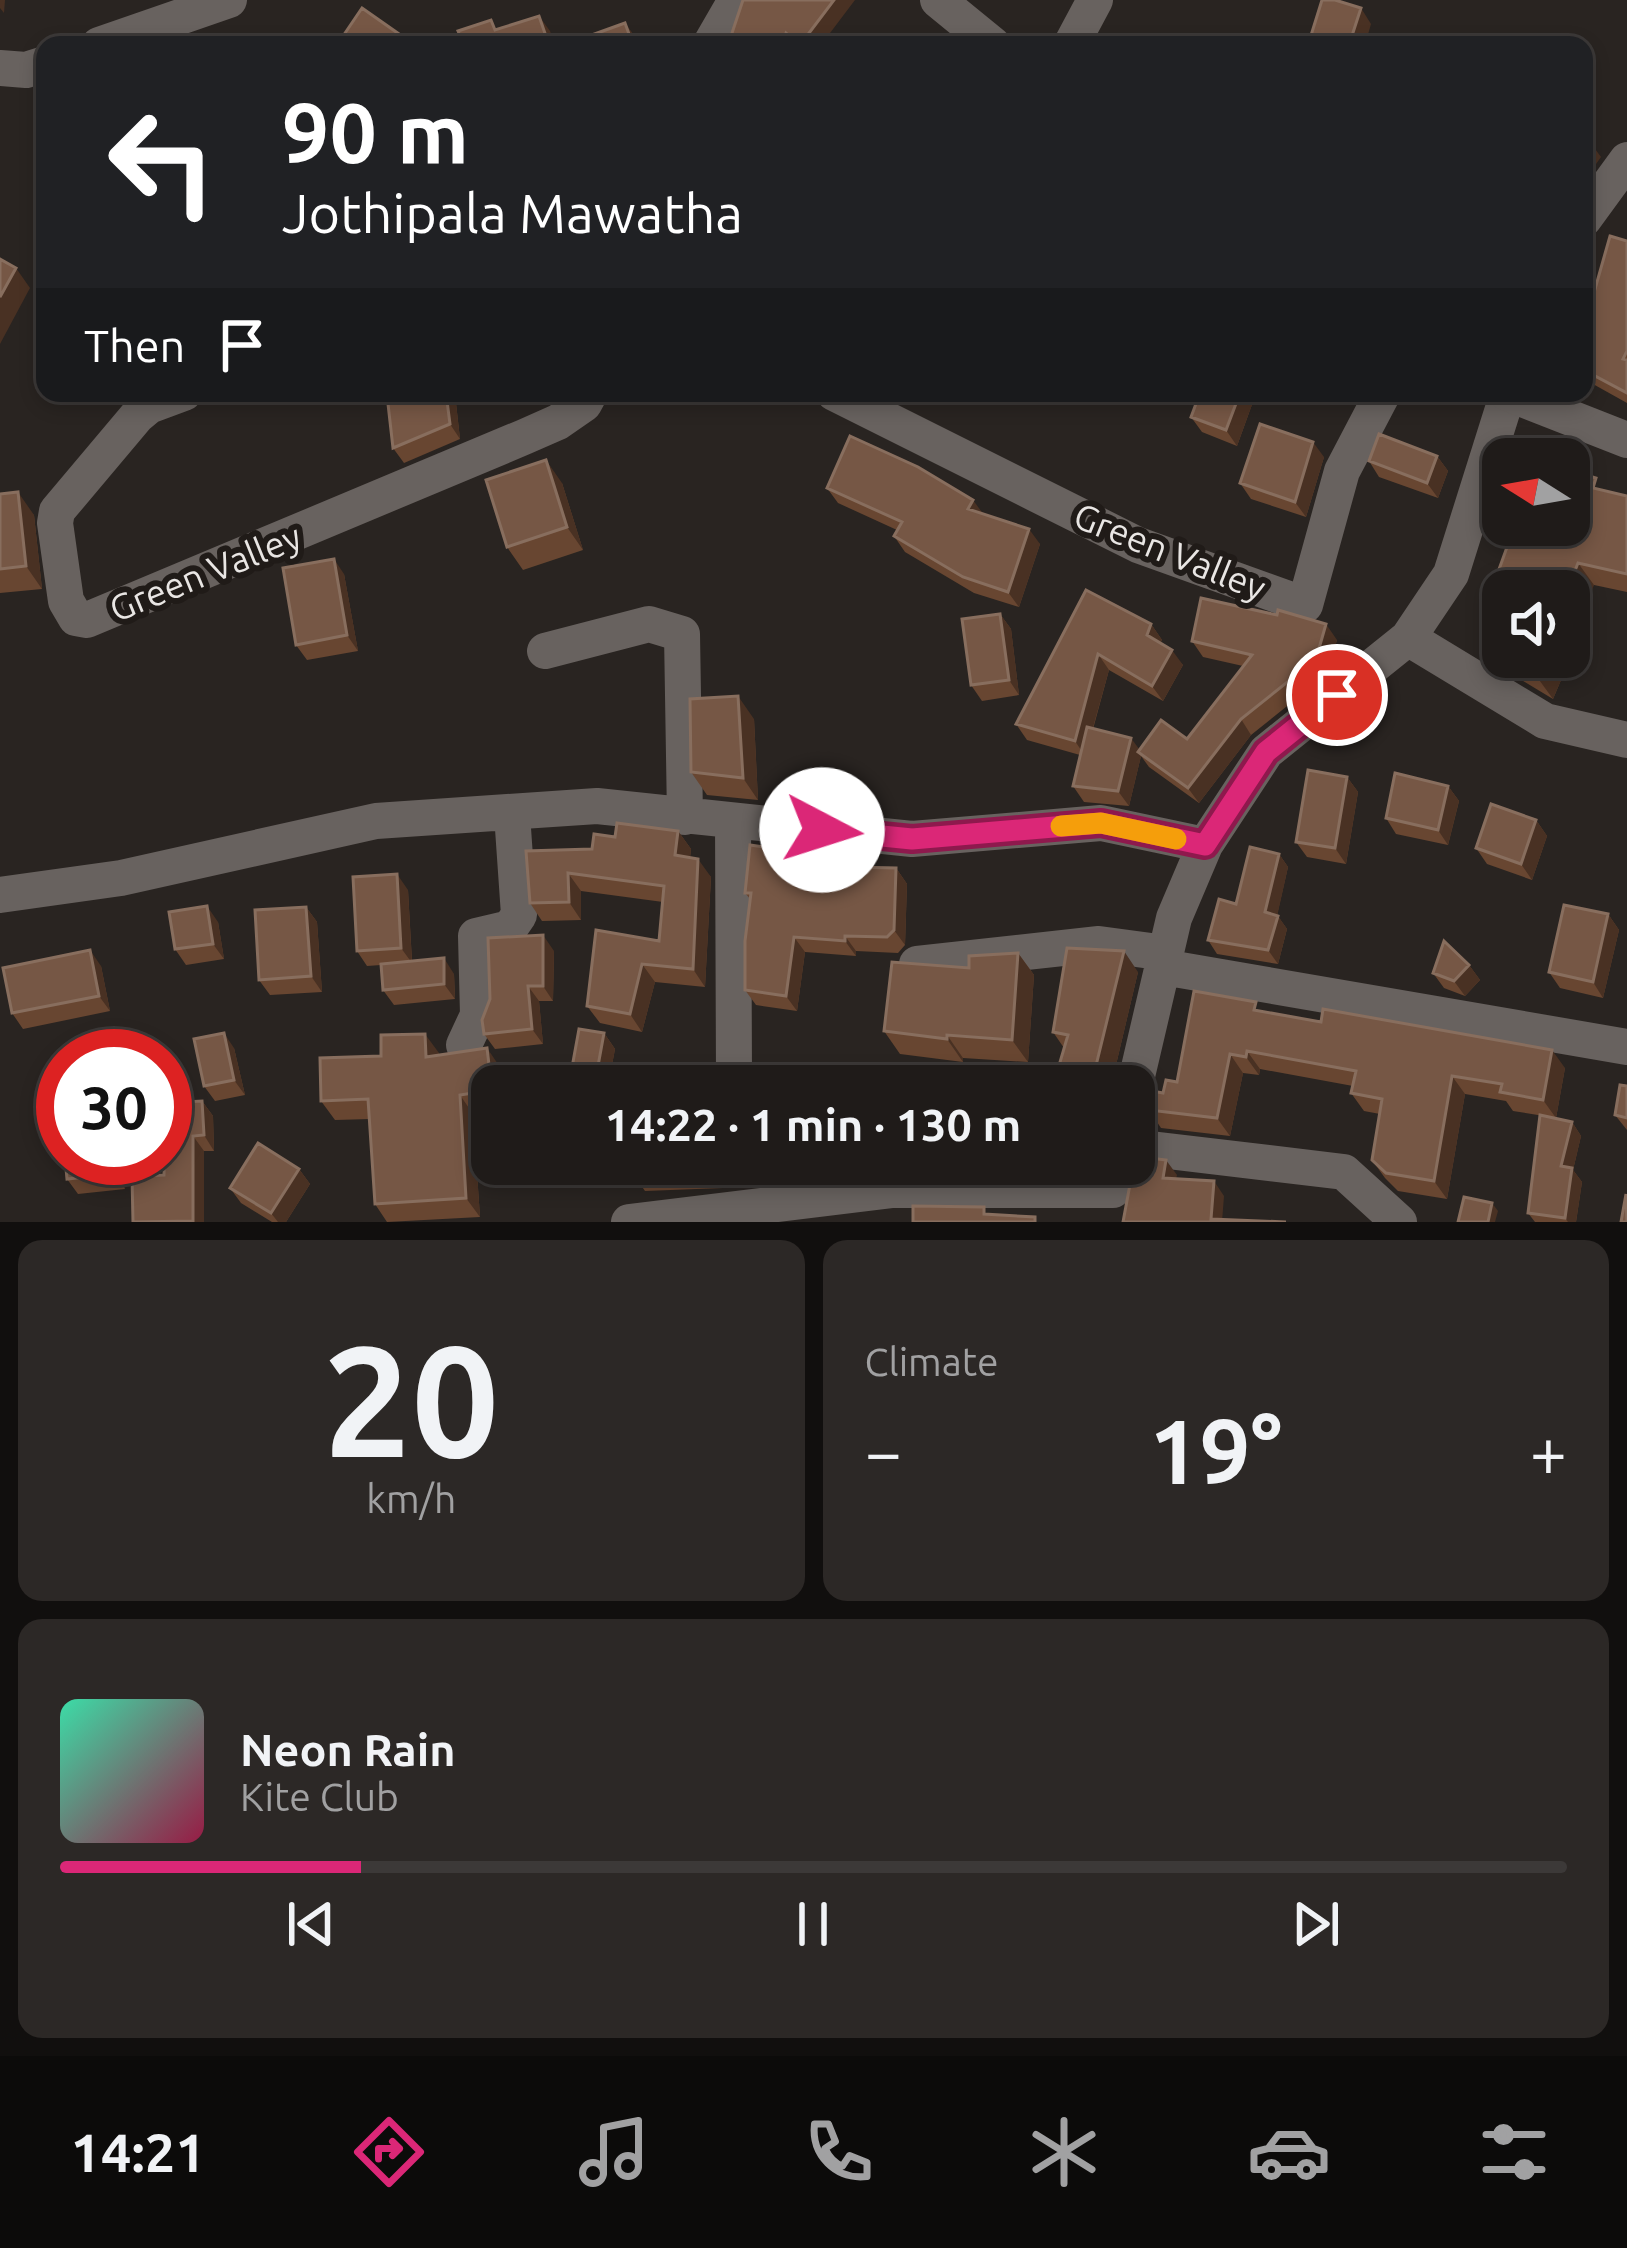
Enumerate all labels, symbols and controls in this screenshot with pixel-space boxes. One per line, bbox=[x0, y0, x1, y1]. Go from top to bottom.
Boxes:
icon: left bbox=[84, 84, 240, 240]
text: 90 m bbox=[282, 85, 469, 179]
text: Jothipala Mawatha bbox=[282, 183, 743, 243]
icon: arrive bbox=[209, 312, 275, 378]
text: Then bbox=[84, 320, 185, 371]
north arrow bbox=[1482, 438, 1590, 546]
map controls bbox=[1482, 438, 1590, 678]
street label: Green Valley bbox=[1068, 494, 1272, 608]
street label: Green Valley bbox=[103, 515, 307, 629]
button: sound bbox=[1482, 570, 1590, 678]
pin bbox=[1286, 644, 1388, 746]
icon: arrive bbox=[1304, 662, 1370, 728]
position arrow bbox=[759, 767, 885, 893]
speed limit sign: 30 bbox=[36, 1029, 192, 1185]
text: 14:22 · 1 min · 130 m bbox=[605, 1099, 1021, 1150]
text: 20 bbox=[323, 1312, 499, 1486]
text: Climate bbox=[865, 1340, 999, 1383]
text: 19° bbox=[1149, 1400, 1282, 1501]
text: − bbox=[865, 1414, 902, 1488]
text: + bbox=[1530, 1414, 1567, 1488]
text: km/h bbox=[366, 1477, 456, 1520]
text: Neon Rain bbox=[240, 1724, 455, 1775]
text: Kite Club bbox=[240, 1775, 399, 1818]
icon: previous bbox=[278, 1891, 344, 1957]
icon: pause bbox=[780, 1891, 846, 1957]
icon: next bbox=[1283, 1891, 1349, 1957]
icon: directions bbox=[347, 2110, 431, 2194]
icon: music bbox=[572, 2110, 656, 2194]
icon: phone bbox=[797, 2110, 881, 2194]
icon: climate bbox=[1022, 2110, 1106, 2194]
icon: car bbox=[1247, 2110, 1331, 2194]
icon: filters bbox=[1472, 2110, 1556, 2194]
text: 14:21 bbox=[71, 2122, 206, 2182]

